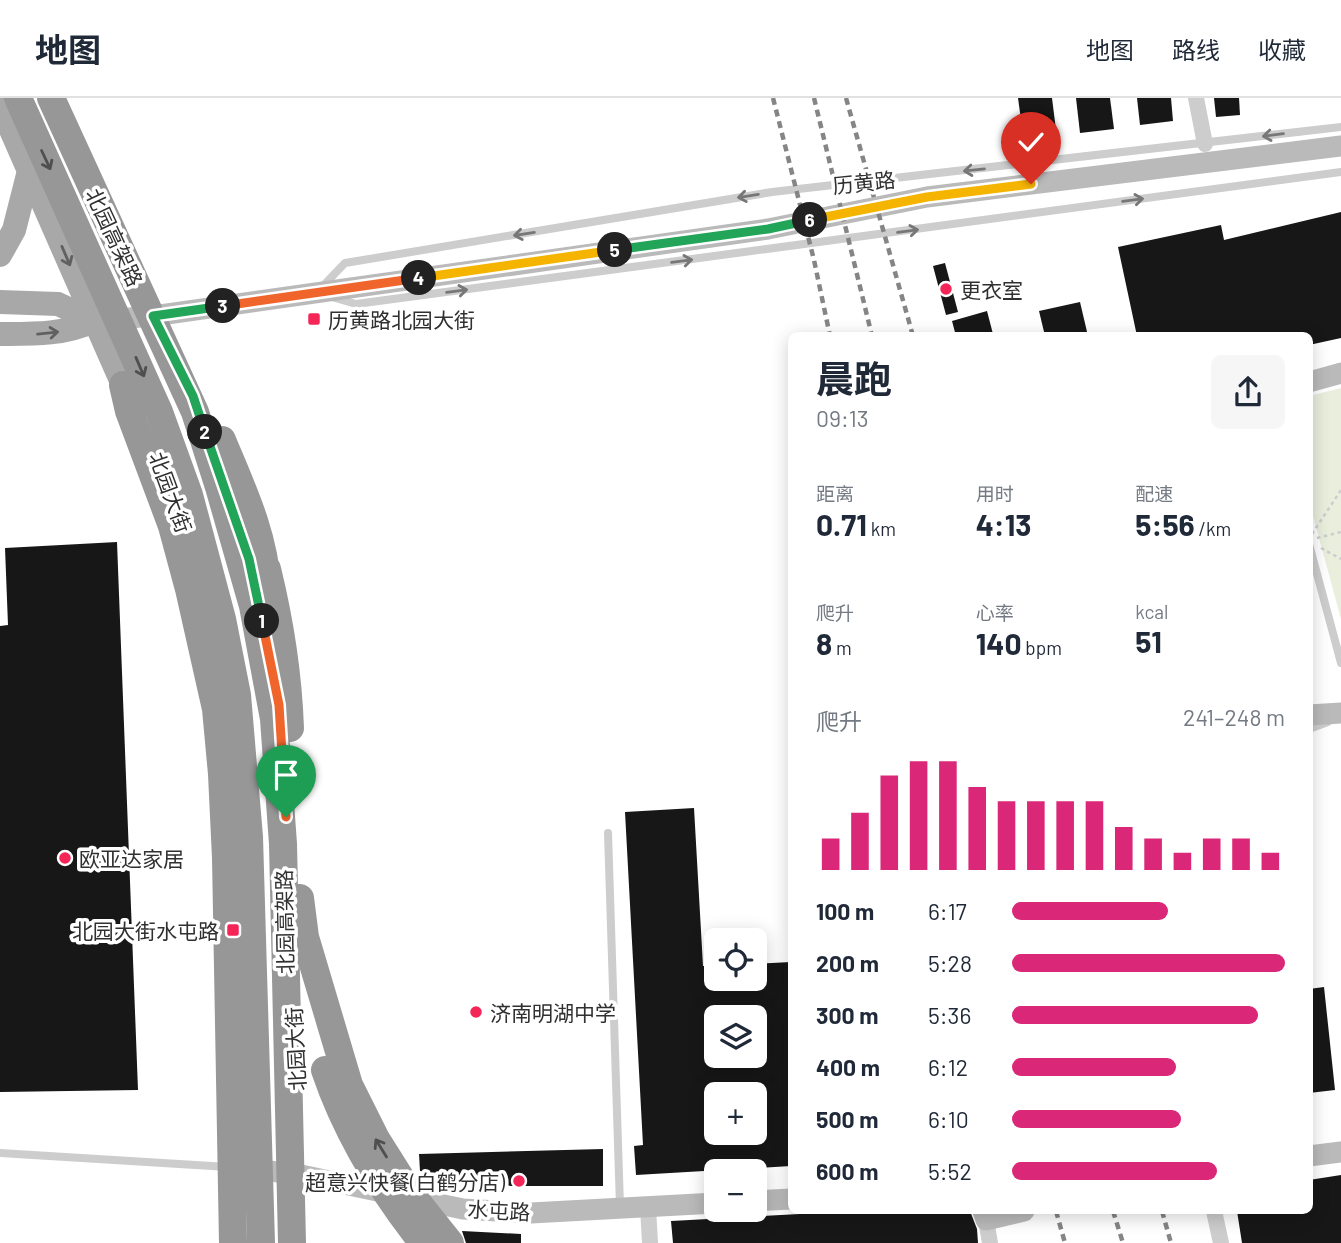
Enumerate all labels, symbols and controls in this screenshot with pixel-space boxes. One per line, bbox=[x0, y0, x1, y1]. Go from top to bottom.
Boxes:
text: 地图 bbox=[35, 29, 101, 69]
text: 地图 bbox=[1086, 35, 1134, 64]
text: 路线 bbox=[1172, 35, 1220, 64]
text: 收藏 bbox=[1258, 35, 1306, 64]
pin bbox=[1001, 112, 1061, 184]
icon: check bbox=[1012, 123, 1050, 161]
one-way arrow bbox=[1262, 129, 1285, 142]
one-way arrow bbox=[40, 149, 53, 170]
one-way arrow bbox=[963, 163, 986, 176]
street label: 历黄路 bbox=[831, 166, 897, 198]
street label: 北园高架路 bbox=[81, 184, 149, 290]
one-way arrow bbox=[737, 190, 760, 203]
one-way arrow bbox=[1121, 194, 1144, 207]
pin: 6 bbox=[792, 202, 828, 238]
text: 6 bbox=[804, 208, 815, 231]
one-way arrow bbox=[896, 224, 919, 237]
one-way arrow bbox=[513, 228, 536, 241]
pin: 5 bbox=[598, 232, 632, 268]
text: 5 bbox=[609, 238, 620, 261]
one-way arrow bbox=[60, 245, 73, 266]
one-way arrow bbox=[670, 255, 693, 268]
pin: 4 bbox=[402, 260, 436, 296]
text: 4 bbox=[413, 266, 424, 289]
place label: 更衣室 bbox=[960, 277, 1023, 302]
marker: 更衣室 bbox=[938, 281, 954, 297]
one-way arrow bbox=[445, 284, 468, 297]
pin: 3 bbox=[206, 288, 241, 324]
text: 3 bbox=[217, 294, 228, 317]
place label: 历黄路北园大街 bbox=[328, 307, 475, 332]
marker: 历黄路北园大街 bbox=[306, 311, 322, 327]
one-way arrow bbox=[36, 326, 59, 339]
text: 晨跑 bbox=[816, 355, 892, 401]
button: share bbox=[1211, 355, 1285, 429]
one-way arrow bbox=[134, 356, 147, 378]
text: 09:13 bbox=[816, 404, 869, 432]
pin: 2 bbox=[188, 414, 222, 450]
text: 2 bbox=[199, 420, 210, 443]
street label: 北园大街 bbox=[145, 448, 197, 536]
text: 距离 bbox=[816, 482, 854, 505]
text: 用时 bbox=[976, 482, 1014, 505]
text: 配速 bbox=[1135, 482, 1173, 505]
text: 0.71 bbox=[816, 506, 867, 542]
text: 4:13 bbox=[976, 506, 1032, 542]
text: 5:56 bbox=[1135, 506, 1195, 542]
text: km bbox=[867, 517, 896, 540]
text: /km bbox=[1195, 517, 1231, 540]
text: kcal bbox=[1135, 600, 1168, 623]
text: 爬升 bbox=[816, 601, 854, 624]
text: 心率 bbox=[976, 601, 1014, 624]
pin: 1 bbox=[244, 603, 280, 638]
text: 1 bbox=[258, 609, 265, 632]
text: 51 bbox=[1135, 623, 1162, 659]
text: 8 bbox=[816, 625, 832, 661]
text: 140 bbox=[976, 625, 1022, 661]
text: m bbox=[832, 636, 852, 659]
text: bpm bbox=[1022, 636, 1062, 659]
text: 241–248 m bbox=[1183, 703, 1285, 731]
text: 爬升 bbox=[816, 707, 862, 735]
pin bbox=[256, 745, 316, 817]
icon: arrive bbox=[267, 756, 305, 794]
place label: 欧亚达家居 bbox=[79, 846, 184, 871]
marker: 欧亚达家居 bbox=[57, 850, 73, 866]
street label: 北园高架路 bbox=[271, 869, 297, 975]
text: 100 m bbox=[816, 897, 874, 925]
text: 6:17 bbox=[928, 897, 967, 925]
place label: 北园大街水屯路 bbox=[72, 918, 219, 943]
marker: 北园大街水屯路 bbox=[225, 922, 241, 938]
map controls bbox=[704, 928, 767, 1222]
button: locate bbox=[704, 928, 767, 991]
text: 200 m bbox=[816, 949, 879, 977]
text: 5:28 bbox=[928, 949, 972, 977]
place label: 济南明湖中学 bbox=[490, 1000, 616, 1025]
text: 300 m bbox=[816, 1001, 878, 1029]
text: 5:36 bbox=[928, 1001, 971, 1029]
marker: 济南明湖中学 bbox=[468, 1004, 484, 1020]
button: layers bbox=[704, 1005, 767, 1068]
street label: 北园大街 bbox=[280, 1006, 310, 1092]
text: 400 m bbox=[816, 1053, 880, 1081]
text: 6:12 bbox=[928, 1053, 968, 1081]
button: + bbox=[704, 1082, 767, 1145]
text: 500 m bbox=[816, 1105, 878, 1133]
text: 6:10 bbox=[928, 1105, 969, 1133]
one-way arrow bbox=[374, 1139, 389, 1158]
text: 600 m bbox=[816, 1157, 878, 1185]
text: 5:52 bbox=[928, 1157, 972, 1185]
button: − bbox=[704, 1159, 767, 1222]
place label: 超意兴快餐(白鹤分店) bbox=[305, 1169, 506, 1194]
marker: 超意兴快餐(白鹤分店) bbox=[511, 1173, 527, 1189]
street label: 水屯路 bbox=[467, 1196, 531, 1224]

